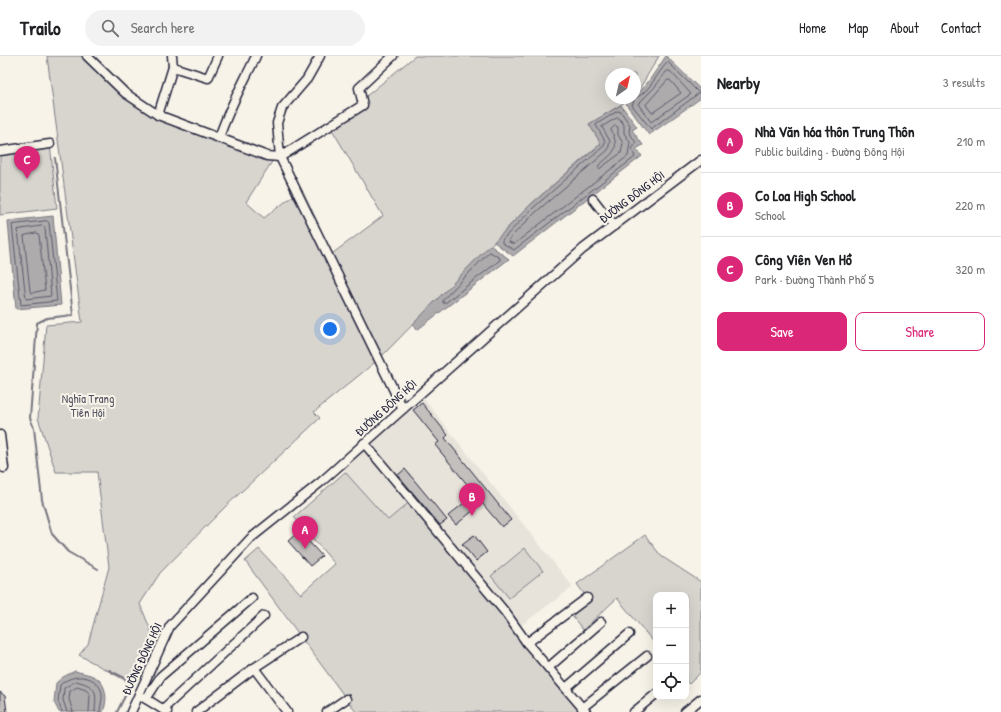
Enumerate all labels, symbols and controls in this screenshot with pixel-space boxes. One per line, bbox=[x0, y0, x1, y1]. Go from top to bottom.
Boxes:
search box bbox=[85, 10, 365, 46]
text: Trailo bbox=[20, 15, 61, 41]
icon: search bbox=[99, 17, 121, 39]
text: Search here bbox=[131, 17, 195, 38]
text: Home bbox=[799, 18, 826, 37]
text: Map bbox=[848, 18, 868, 37]
text: About bbox=[890, 18, 919, 37]
text: Contact bbox=[941, 18, 981, 37]
north arrow bbox=[605, 68, 641, 104]
text: Nearby bbox=[717, 71, 760, 94]
text: 3 results bbox=[943, 73, 985, 91]
text: Nhà Văn hóa thôn Trung Thôn bbox=[755, 121, 914, 142]
text: A bbox=[727, 132, 733, 150]
text: 210 m bbox=[957, 132, 985, 150]
text: Public building · Đường Đông Hội bbox=[755, 142, 905, 160]
pin: C bbox=[14, 146, 40, 179]
street label: ĐƯỜNG ĐÔNG HỘI bbox=[595, 166, 668, 227]
text: Co Loa High School bbox=[755, 185, 856, 206]
text: B bbox=[727, 196, 733, 214]
text: 220 m bbox=[955, 196, 985, 214]
text: School bbox=[755, 206, 785, 224]
text: Công Viên Ven Hồ bbox=[755, 249, 852, 270]
text: C bbox=[726, 260, 734, 278]
text: 320 m bbox=[955, 260, 985, 278]
text: Park · Đường Thành Phố 5 bbox=[755, 270, 874, 288]
button: Save bbox=[717, 312, 847, 351]
button: Share bbox=[855, 312, 985, 351]
your location bbox=[320, 319, 340, 339]
street label: ĐƯỜNG ĐÔNG HỘI bbox=[351, 375, 420, 440]
park label: Nghĩa Trang Tiên Hội bbox=[62, 390, 114, 421]
pin: B bbox=[459, 483, 485, 516]
pin: A bbox=[292, 516, 318, 549]
map controls bbox=[653, 592, 689, 700]
button: + bbox=[653, 592, 689, 628]
street label: ĐƯỜNG ĐÔNG HỘI bbox=[117, 620, 166, 698]
button: − bbox=[653, 628, 689, 664]
button: locate bbox=[653, 664, 689, 700]

